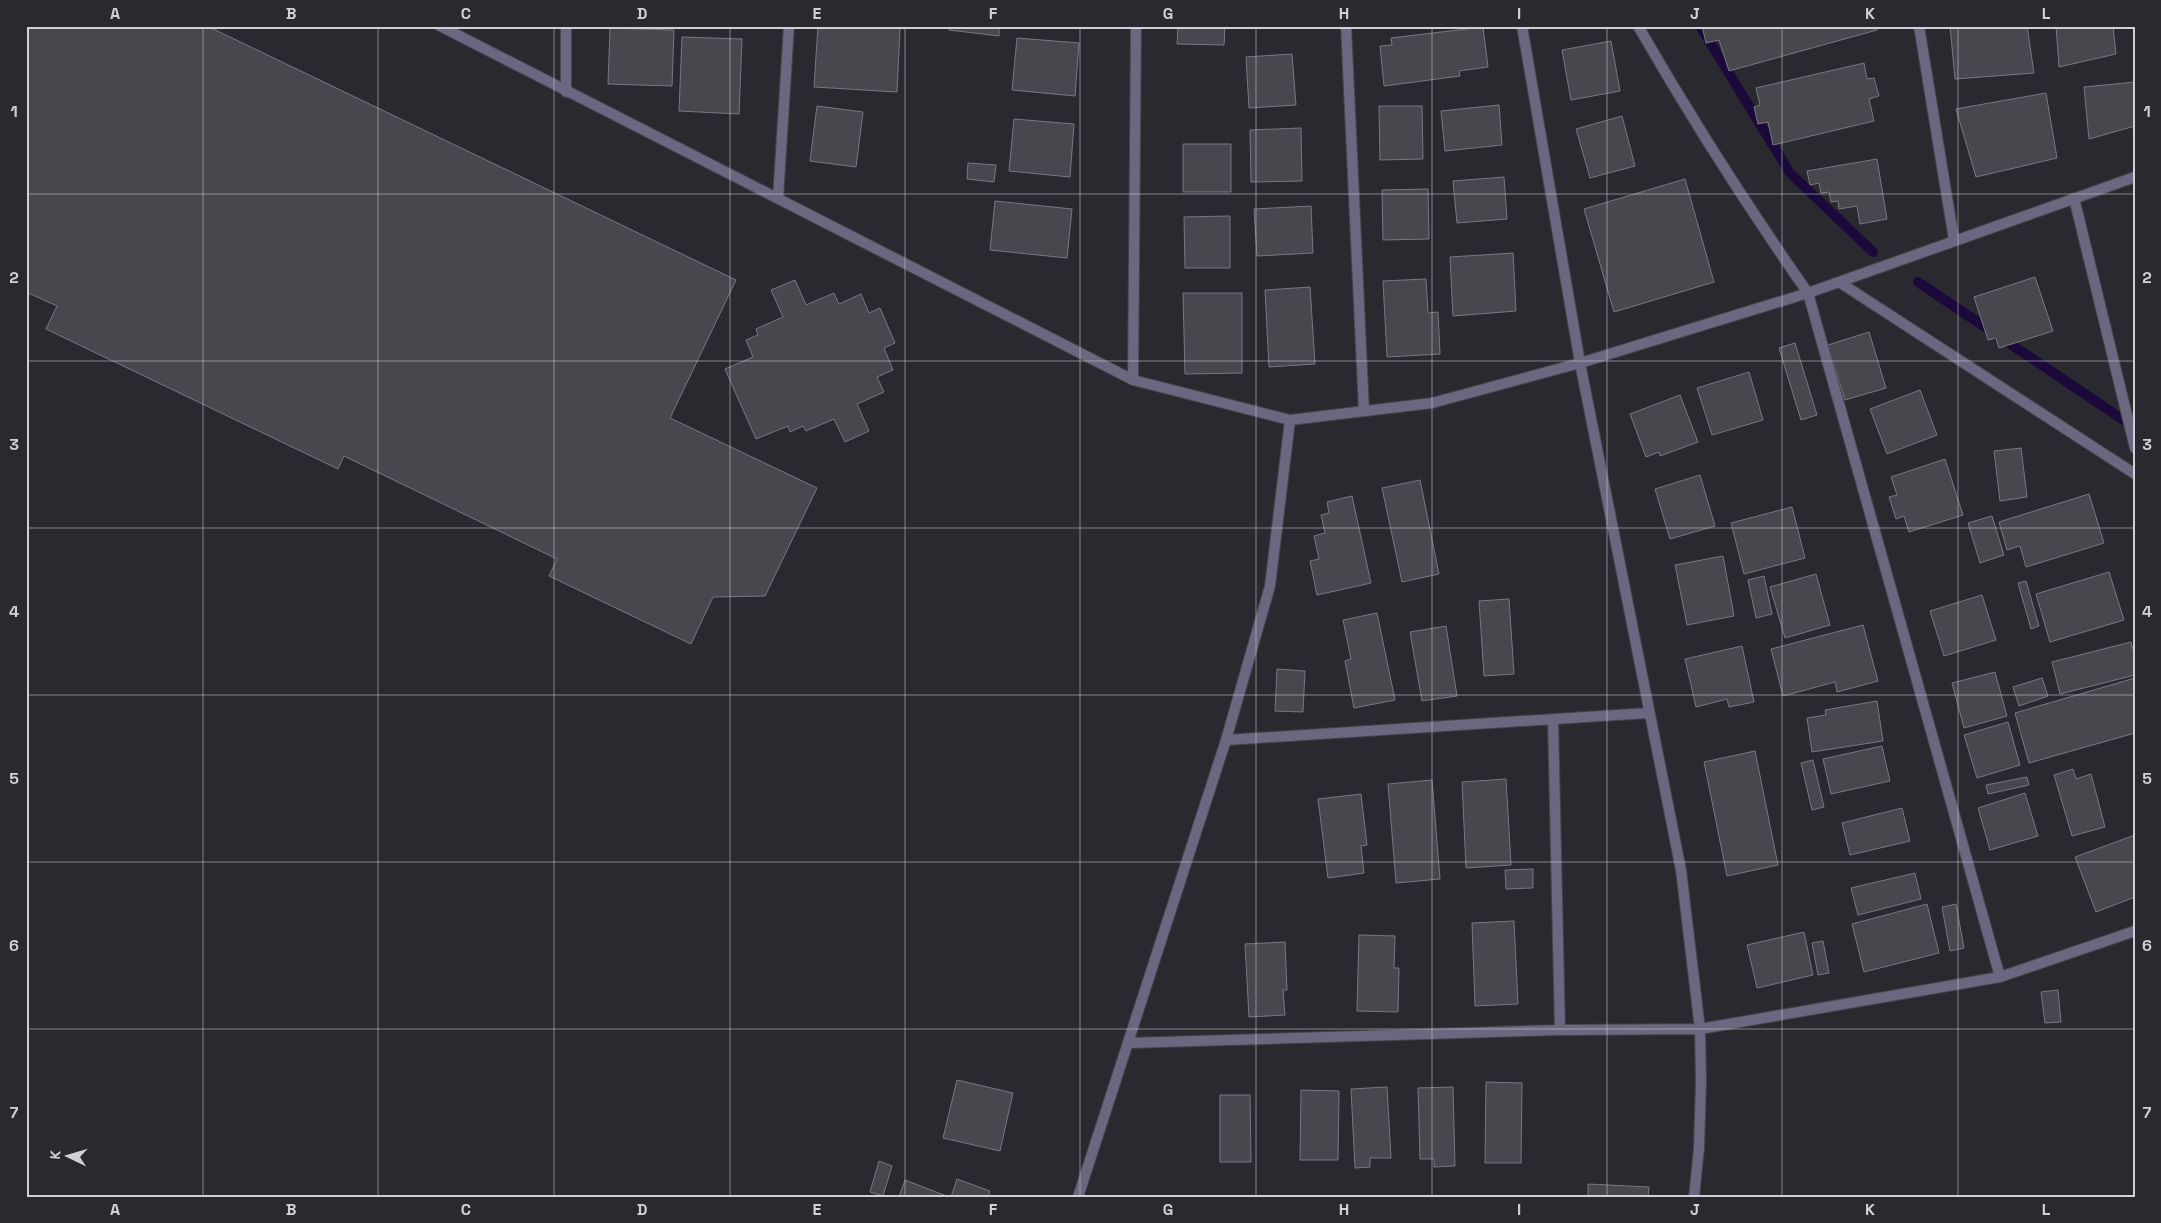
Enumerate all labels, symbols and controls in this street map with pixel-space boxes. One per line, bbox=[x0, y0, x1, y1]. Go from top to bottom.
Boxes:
text: A bbox=[110, 3, 120, 24]
text: B bbox=[286, 3, 296, 24]
text: C bbox=[461, 3, 471, 24]
text: D bbox=[637, 3, 647, 24]
text: E bbox=[813, 3, 822, 24]
text: F bbox=[989, 3, 998, 24]
text: G bbox=[1163, 3, 1173, 24]
text: H bbox=[1339, 3, 1349, 24]
text: I bbox=[1517, 3, 1521, 24]
text: J bbox=[1690, 3, 1700, 24]
text: K bbox=[1865, 3, 1875, 24]
text: L bbox=[2042, 3, 2051, 24]
text: 1 bbox=[10, 101, 18, 122]
text: 1 bbox=[2143, 101, 2151, 122]
text: 2 bbox=[9, 267, 19, 288]
text: 2 bbox=[2142, 267, 2152, 288]
text: 3 bbox=[9, 434, 19, 455]
text: 3 bbox=[2142, 434, 2152, 455]
text: 4 bbox=[9, 601, 19, 622]
text: 4 bbox=[2142, 601, 2152, 622]
text: 5 bbox=[9, 768, 19, 789]
text: 5 bbox=[2142, 768, 2152, 789]
text: 6 bbox=[9, 935, 19, 956]
text: 6 bbox=[2142, 935, 2152, 956]
text: 7 bbox=[10, 1102, 19, 1123]
text: 7 bbox=[2143, 1102, 2152, 1123]
north arrow bbox=[42, 1130, 92, 1180]
text: K bbox=[46, 1149, 64, 1160]
text: A bbox=[110, 1199, 120, 1220]
text: B bbox=[286, 1199, 296, 1220]
text: C bbox=[461, 1199, 471, 1220]
text: D bbox=[637, 1199, 647, 1220]
text: E bbox=[813, 1199, 822, 1220]
text: F bbox=[989, 1199, 998, 1220]
text: G bbox=[1163, 1199, 1173, 1220]
text: H bbox=[1339, 1199, 1349, 1220]
text: I bbox=[1517, 1199, 1521, 1220]
text: J bbox=[1690, 1199, 1700, 1220]
text: K bbox=[1865, 1199, 1875, 1220]
text: L bbox=[2042, 1199, 2051, 1220]

